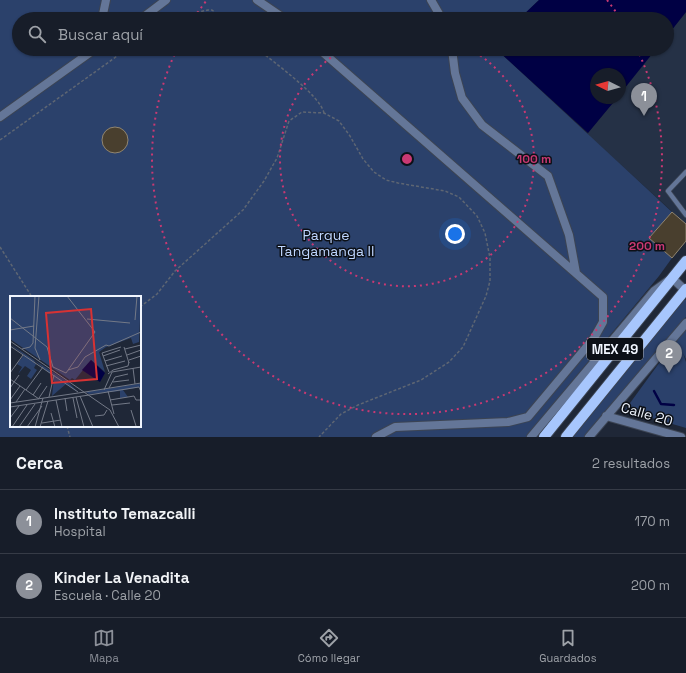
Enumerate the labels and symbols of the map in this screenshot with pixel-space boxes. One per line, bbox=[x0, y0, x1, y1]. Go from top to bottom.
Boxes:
north arrow bbox=[590, 68, 626, 104]
pin: 1 bbox=[631, 83, 657, 116]
text: 100 m bbox=[517, 151, 551, 167]
centre of rings bbox=[400, 152, 414, 166]
your location bbox=[445, 224, 465, 244]
park label: Parque Tangamanga II bbox=[278, 226, 374, 260]
text: 200 m bbox=[629, 238, 665, 254]
inset map bbox=[10, 296, 141, 427]
road number: MEX 49 bbox=[587, 338, 643, 360]
pin: 2 bbox=[656, 340, 682, 373]
street label: Calle 20 bbox=[619, 398, 675, 430]

